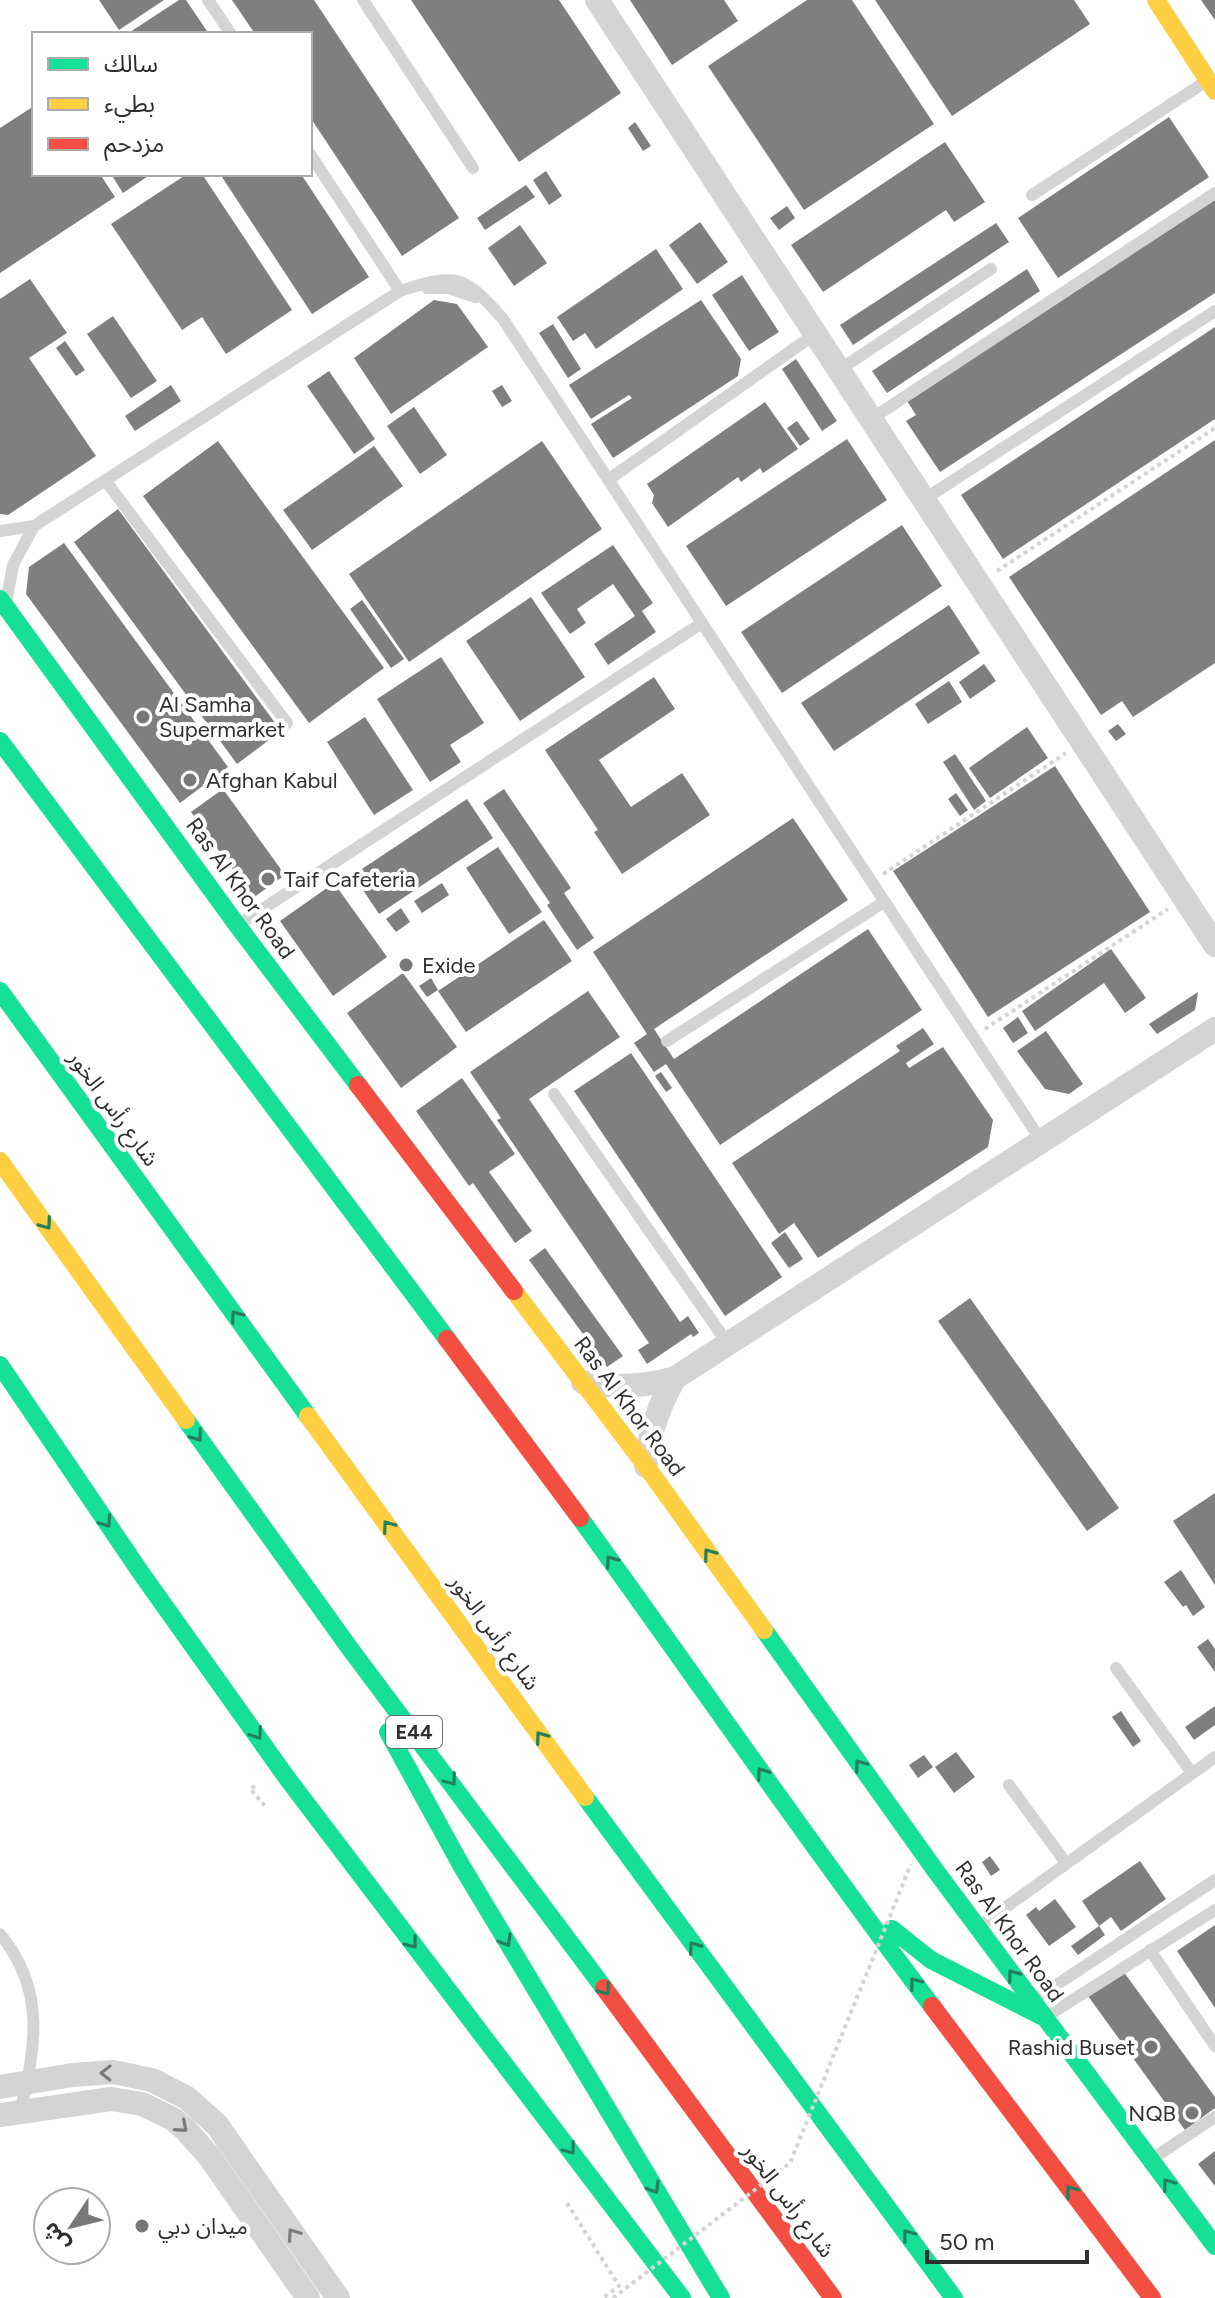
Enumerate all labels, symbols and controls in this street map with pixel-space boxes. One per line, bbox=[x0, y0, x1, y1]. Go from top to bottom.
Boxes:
legend bbox=[32, 32, 312, 176]
text: سالك bbox=[104, 49, 158, 78]
text: بطيء bbox=[104, 89, 155, 123]
text: مزدحم bbox=[104, 129, 164, 161]
place label: Al Samha Supermarket bbox=[159, 691, 285, 743]
marker: Al Samha Supermarket bbox=[134, 708, 152, 726]
place label: Afghan Kabul bbox=[206, 767, 338, 794]
marker: Afghan Kabul bbox=[181, 771, 199, 789]
street label: Ras Al Khor Road bbox=[180, 812, 301, 964]
place label: Taif Cafeteria bbox=[284, 866, 416, 893]
marker: Taif Cafeteria bbox=[259, 870, 277, 888]
place label: Exide bbox=[422, 952, 475, 979]
marker: Exide bbox=[397, 956, 415, 974]
street label: شارع رأس الخور bbox=[60, 1044, 165, 1173]
one-way arrow bbox=[36, 1216, 50, 1230]
one-way arrow bbox=[231, 1310, 245, 1325]
street label: Ras Al Khor Road bbox=[568, 1331, 691, 1481]
one-way arrow bbox=[187, 1427, 202, 1441]
one-way arrow bbox=[96, 1514, 111, 1528]
one-way arrow bbox=[384, 1521, 398, 1535]
one-way arrow bbox=[704, 1548, 718, 1562]
one-way arrow bbox=[606, 1555, 621, 1570]
street label: شارع رأس الخور bbox=[441, 1568, 546, 1697]
road number: E44 bbox=[386, 1716, 442, 1748]
one-way arrow bbox=[247, 1726, 262, 1740]
one-way arrow bbox=[536, 1731, 551, 1746]
one-way arrow bbox=[855, 1759, 870, 1774]
one-way arrow bbox=[757, 1767, 772, 1781]
one-way arrow bbox=[441, 1772, 455, 1786]
street label: Ras Al Khor Road bbox=[949, 1855, 1070, 2007]
one-way arrow bbox=[496, 1932, 511, 1947]
one-way arrow bbox=[402, 1934, 416, 1949]
one-way arrow bbox=[689, 1942, 704, 1956]
one-way arrow bbox=[1009, 1969, 1023, 1984]
one-way arrow bbox=[910, 1977, 924, 1992]
one-way arrow bbox=[595, 1981, 610, 1995]
place label: Rashid Buset bbox=[1008, 2034, 1135, 2061]
marker: Rashid Buset bbox=[1142, 2038, 1160, 2056]
one-way arrow bbox=[99, 2064, 112, 2081]
place label: NQB bbox=[1128, 2100, 1176, 2127]
marker: NQB bbox=[1183, 2104, 1201, 2122]
one-way arrow bbox=[172, 2117, 187, 2132]
street label: شارع رأس الخور bbox=[734, 2137, 840, 2265]
one-way arrow bbox=[561, 2140, 575, 2155]
one-way arrow bbox=[1163, 2178, 1177, 2193]
one-way arrow bbox=[644, 2179, 659, 2194]
one-way arrow bbox=[1067, 2185, 1081, 2200]
north arrow bbox=[32, 2186, 112, 2266]
place label: ميدان دبي bbox=[158, 2213, 248, 2243]
scale bar bbox=[927, 2214, 1087, 2264]
text: ش bbox=[36, 2217, 76, 2257]
marker: ميدان دبي bbox=[133, 2217, 151, 2235]
text: 50 m bbox=[939, 2227, 995, 2256]
one-way arrow bbox=[288, 2228, 303, 2242]
one-way arrow bbox=[903, 2230, 917, 2244]

